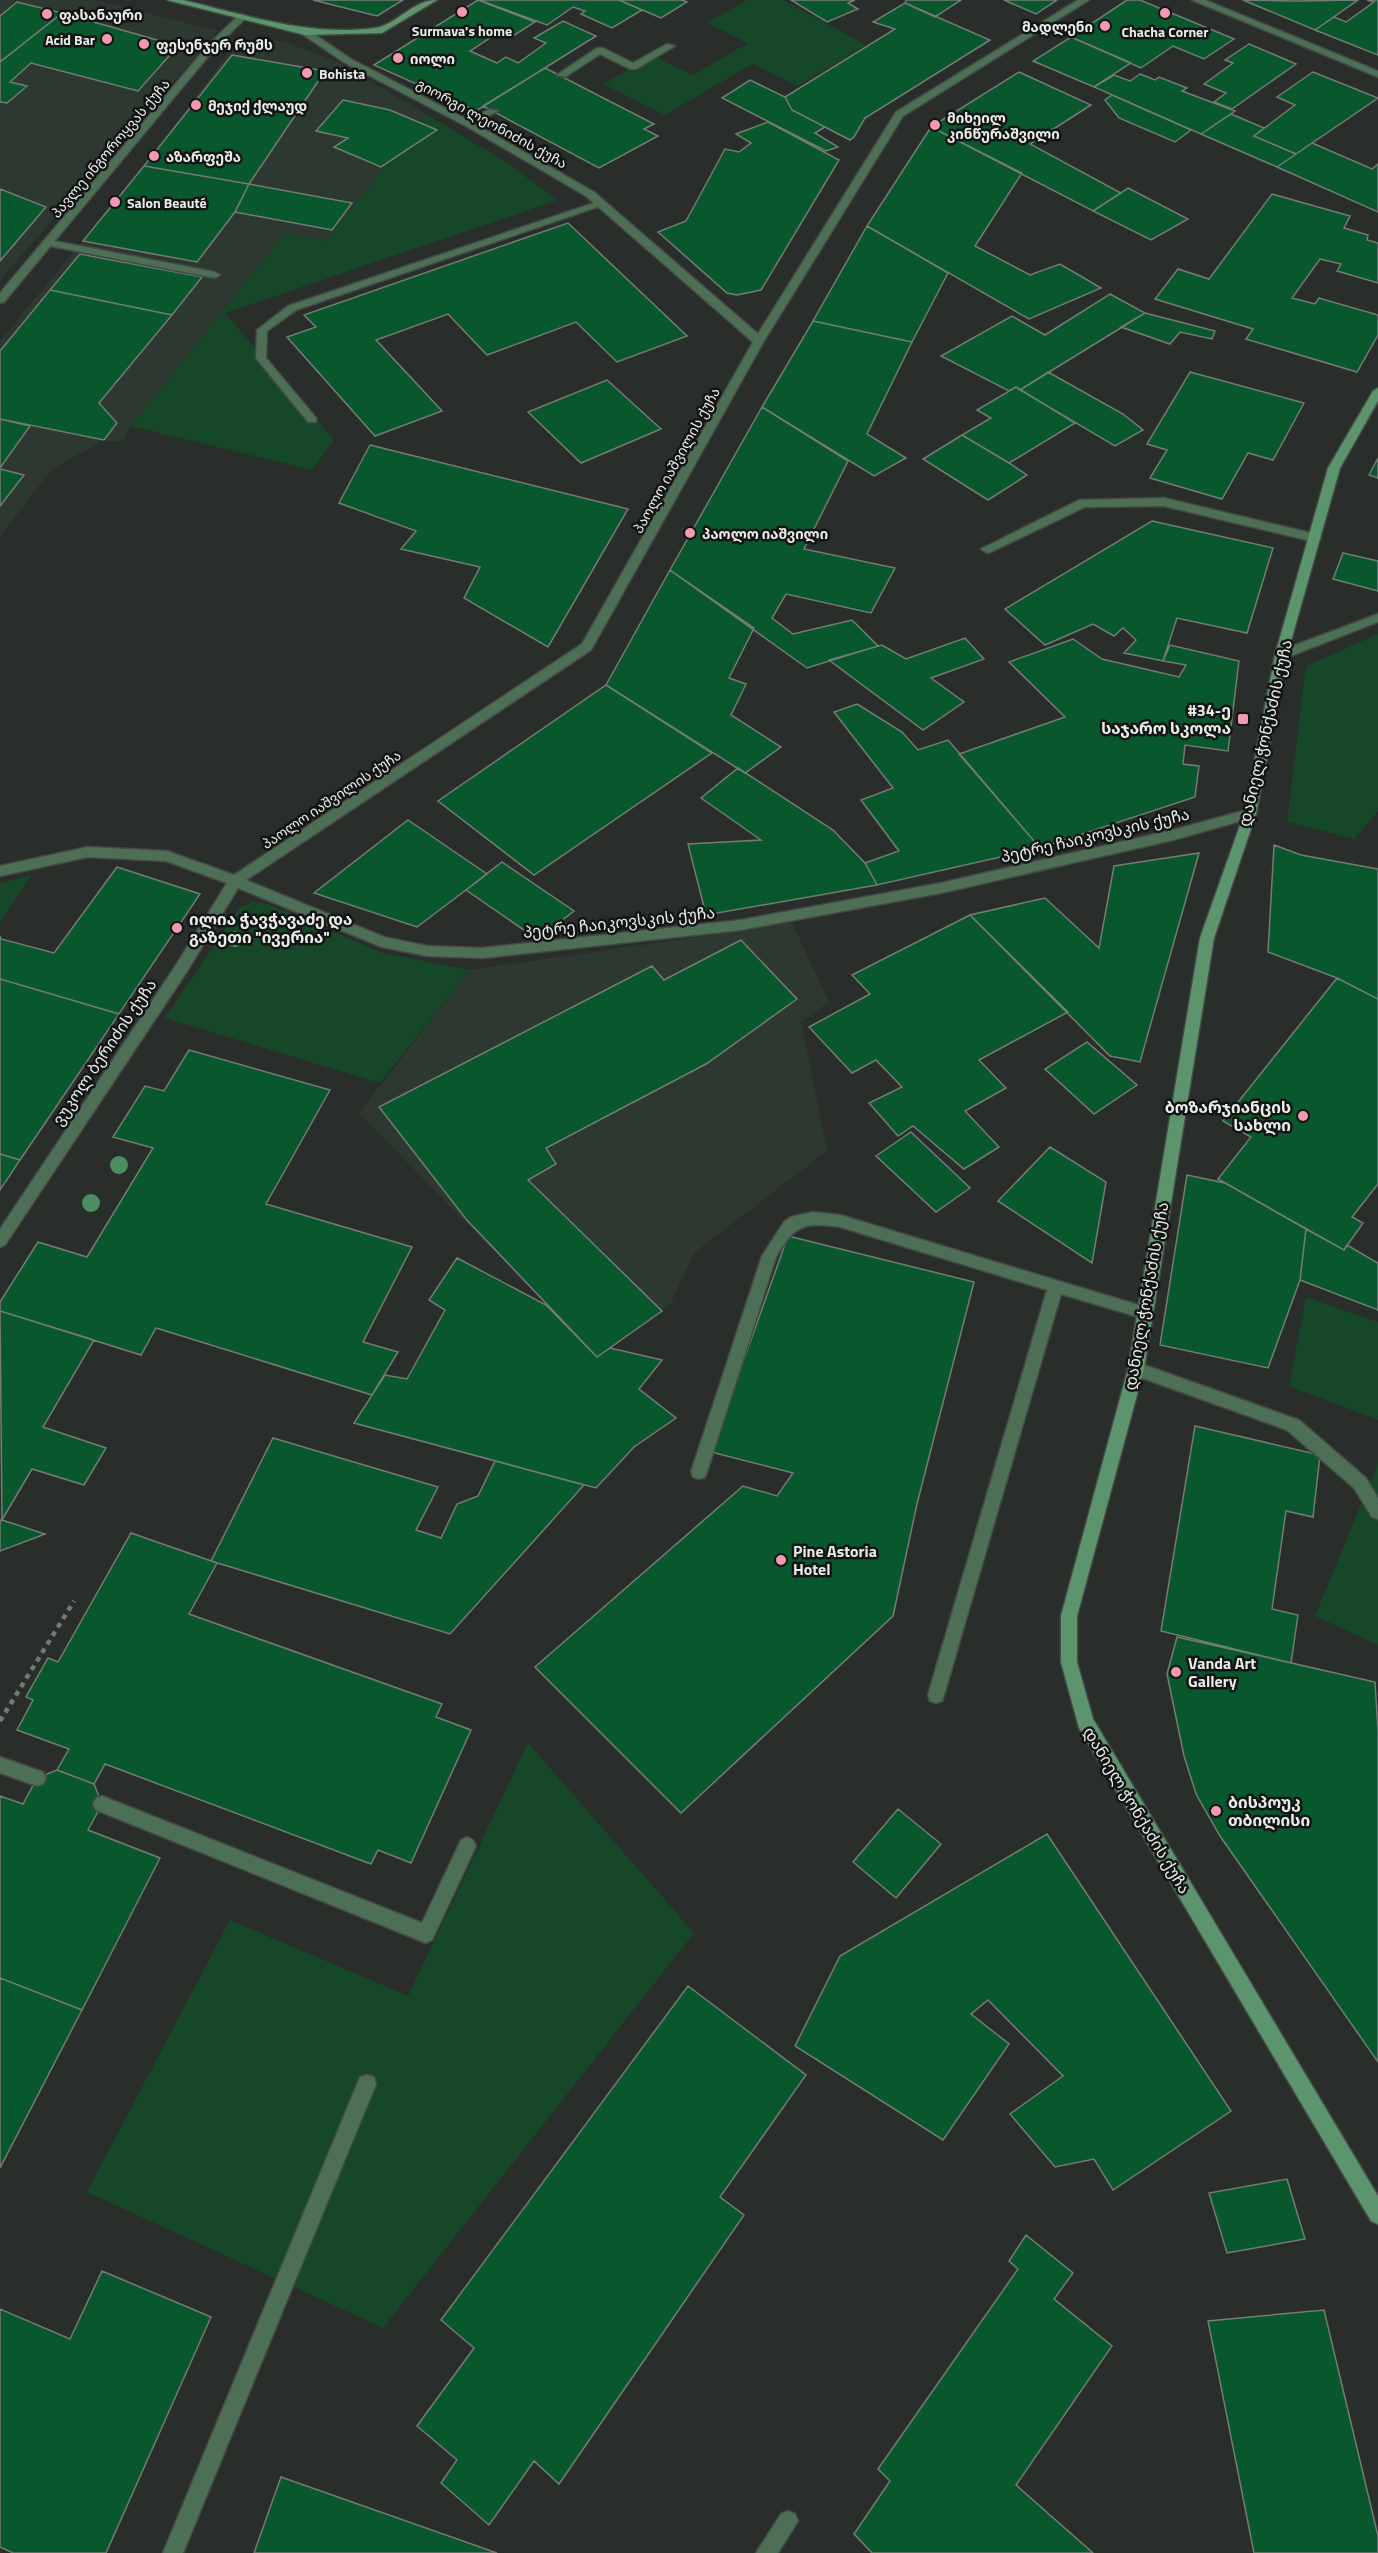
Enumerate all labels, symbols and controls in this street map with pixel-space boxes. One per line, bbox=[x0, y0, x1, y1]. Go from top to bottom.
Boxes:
place label: ფასანაური bbox=[59, 4, 142, 25]
marker: Surmava's home bbox=[455, 5, 469, 19]
marker: Chacha Corner bbox=[1158, 6, 1172, 20]
marker: ფასანაური bbox=[40, 7, 54, 21]
place label: მადლენი bbox=[1022, 16, 1093, 37]
marker: მადლენი bbox=[1098, 19, 1112, 33]
place label: Surmava's home bbox=[412, 20, 512, 41]
place label: Chacha Corner bbox=[1122, 21, 1208, 42]
place label: Acid Bar bbox=[45, 29, 95, 50]
marker: Acid Bar bbox=[100, 32, 114, 46]
place label: ფესენჯერ რუმს bbox=[156, 34, 273, 55]
marker: ფესენჯერ რუმს bbox=[137, 37, 151, 51]
place label: იოლი bbox=[410, 48, 455, 69]
marker: იოლი bbox=[391, 51, 405, 65]
place label: Bohista bbox=[319, 63, 365, 84]
marker: Bohista bbox=[300, 66, 314, 80]
street label: გიორგი ლეონიძის ქუჩა bbox=[413, 73, 571, 173]
street label: პავლე ინგოროყვას ქუჩა bbox=[45, 74, 175, 222]
place label: მეჯიქ ქლაუდ bbox=[208, 95, 307, 116]
marker: მეჯიქ ქლაუდ bbox=[189, 98, 203, 112]
place label: მიხეილ კინწურაშვილი bbox=[947, 107, 1060, 144]
marker: მიხეილ კინწურაშვილი bbox=[928, 118, 942, 132]
place label: აზარფეშა bbox=[166, 146, 241, 167]
marker: აზარფეშა bbox=[147, 149, 161, 163]
place label: Salon Beauté bbox=[127, 192, 207, 213]
marker: Salon Beauté bbox=[108, 195, 122, 209]
street label: პაოლო იაშვილის ქუჩა bbox=[627, 383, 725, 537]
place label: პაოლო იაშვილი bbox=[702, 523, 828, 544]
marker: პაოლო იაშვილი bbox=[683, 526, 697, 540]
street label: დანიელ ჭონქაძის ქუჩა bbox=[1232, 637, 1298, 829]
place label: #34-ე საჯარო სკოლა bbox=[1101, 698, 1231, 740]
marker: #34-ე საჯარო სკოლა bbox=[1236, 712, 1250, 726]
street label: პაოლო იაშვილის ქუჩა bbox=[257, 744, 405, 854]
street label: პეტრე ჩაიკოვსკის ქუჩა bbox=[998, 802, 1192, 868]
street label: პეტრე ჩაიკოვსკის ქუჩა bbox=[522, 900, 716, 944]
place label: ილია ჭავჭავაძე და გაზეთი "ივერია" bbox=[189, 907, 352, 949]
marker: ილია ჭავჭავაძე და გაზეთი "ივერია" bbox=[170, 921, 184, 935]
street label: ვუკოლ ბერიძის ქუჩა bbox=[46, 974, 162, 1130]
place label: ბოზარჯიანცის სახლი bbox=[1165, 1095, 1291, 1137]
marker: ბოზარჯიანცის სახლი bbox=[1296, 1109, 1310, 1123]
street label: დანიელ ჭონქაძის ქუჩა bbox=[1118, 1200, 1174, 1392]
place label: Pine Astoria Hotel bbox=[793, 1539, 877, 1581]
marker: Pine Astoria Hotel bbox=[774, 1553, 788, 1567]
place label: Vanda Art Gallery bbox=[1188, 1651, 1256, 1693]
marker: Vanda Art Gallery bbox=[1169, 1665, 1183, 1679]
street label: დანიელ ჭონქაძის ქუჩა bbox=[1078, 1722, 1196, 1898]
place label: ბისპოუკ თბილისი bbox=[1228, 1790, 1310, 1832]
marker: ბისპოუკ თბილისი bbox=[1209, 1804, 1223, 1818]

